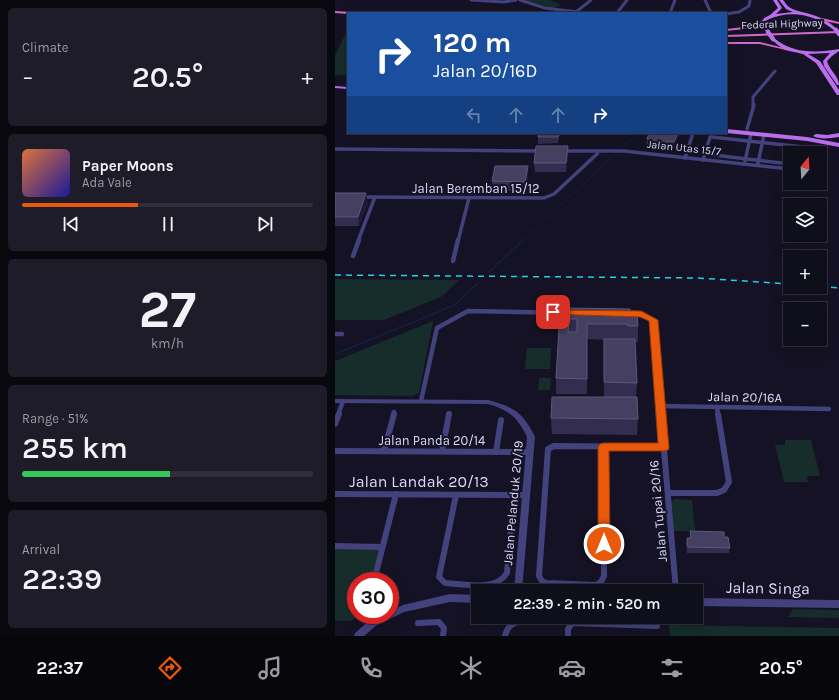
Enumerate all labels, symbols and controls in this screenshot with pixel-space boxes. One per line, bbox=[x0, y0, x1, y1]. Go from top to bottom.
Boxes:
street label: Federal Highway bbox=[741, 16, 823, 32]
text: 120 m bbox=[433, 26, 511, 59]
icon: right bbox=[367, 28, 419, 80]
text: Climate bbox=[22, 40, 68, 55]
text: 20.5° bbox=[132, 59, 203, 95]
text: Jalan 20/16D bbox=[433, 60, 537, 82]
text: − bbox=[22, 64, 34, 90]
text: + bbox=[301, 64, 313, 90]
icon: left bbox=[463, 104, 485, 126]
icon: ahead bbox=[505, 104, 527, 126]
icon: ahead bbox=[547, 104, 569, 126]
icon: right bbox=[589, 104, 611, 126]
street label: Jalan Utas 15/7 bbox=[646, 138, 722, 158]
north arrow bbox=[783, 146, 827, 190]
map controls bbox=[783, 146, 827, 346]
text: Paper Moons bbox=[82, 157, 174, 175]
text: Ada Vale bbox=[82, 175, 132, 190]
street label: Jalan Beremban 15/12 bbox=[412, 181, 540, 196]
button: layers bbox=[783, 198, 827, 242]
icon: previous bbox=[60, 213, 82, 235]
icon: pause bbox=[157, 213, 179, 235]
icon: next bbox=[254, 213, 276, 235]
button: + bbox=[783, 250, 827, 294]
text: 27 bbox=[139, 279, 196, 340]
pin bbox=[536, 295, 570, 329]
icon: arrive bbox=[542, 301, 564, 323]
button: − bbox=[783, 302, 827, 346]
text: km/h bbox=[151, 336, 184, 351]
street label: Jalan 20/16A bbox=[708, 389, 783, 405]
text: Range · 51% bbox=[22, 411, 89, 426]
text: 255 km bbox=[22, 430, 128, 466]
street label: Jalan Panda 20/14 bbox=[379, 433, 485, 448]
street label: Jalan Pelanduk 20/19 bbox=[500, 440, 526, 566]
street label: Jalan Tupai 20/16 bbox=[646, 460, 670, 562]
street label: Jalan Landak 20/13 bbox=[349, 472, 489, 491]
position arrow bbox=[583, 523, 625, 565]
text: Arrival bbox=[22, 542, 60, 557]
text: 22:39 bbox=[22, 561, 102, 597]
speed limit sign: 30 bbox=[347, 572, 399, 624]
street label: Jalan Singa bbox=[726, 578, 810, 598]
text: 22:39 · 2 min · 520 m bbox=[514, 595, 660, 613]
icon: directions bbox=[156, 654, 184, 682]
icon: music bbox=[256, 654, 284, 682]
icon: phone bbox=[357, 654, 385, 682]
icon: climate bbox=[457, 654, 485, 682]
icon: car bbox=[558, 654, 586, 682]
icon: filters bbox=[658, 654, 686, 682]
text: 22:37 bbox=[36, 657, 83, 679]
text: 20.5° bbox=[759, 657, 803, 679]

